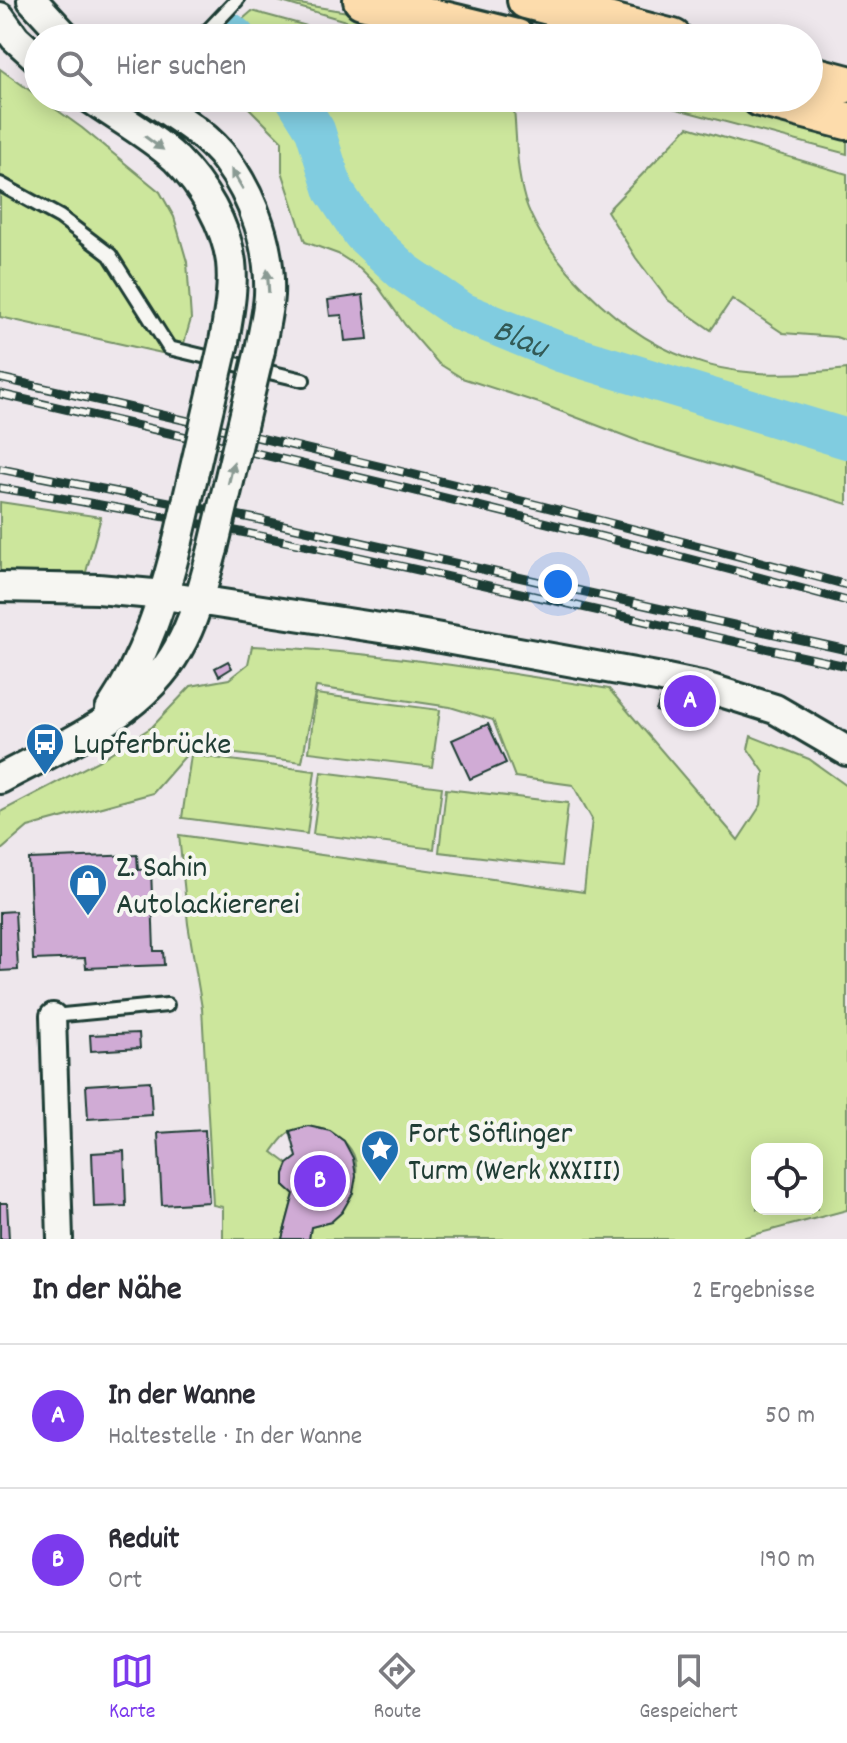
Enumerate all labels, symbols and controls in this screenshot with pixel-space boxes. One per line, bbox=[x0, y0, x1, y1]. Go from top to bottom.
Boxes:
search box bbox=[24, 24, 823, 112]
icon: search bbox=[52, 46, 96, 90]
text: Hier suchen bbox=[116, 47, 246, 90]
one-way arrow bbox=[143, 135, 164, 150]
one-way arrow bbox=[230, 168, 244, 190]
one-way arrow bbox=[261, 268, 274, 293]
water label: Blau bbox=[485, 308, 556, 375]
one-way arrow bbox=[225, 461, 238, 486]
your location bbox=[538, 564, 578, 604]
pin: A bbox=[664, 671, 716, 731]
bus stop icon: Lupferbrücke bbox=[24, 721, 66, 776]
place label: Lupferbrücke bbox=[73, 724, 231, 770]
place label: Z. Sahin Autolackiererei bbox=[116, 847, 300, 930]
shop icon: Z. Sahin Autolackiererei bbox=[67, 862, 109, 917]
place label: Fort Söflinger Turm (Werk XXXIII) bbox=[408, 1113, 620, 1196]
place icon: Fort Söflinger Turm (Werk XXXIII) bbox=[359, 1128, 401, 1183]
map controls bbox=[751, 1143, 823, 1215]
button: locate bbox=[751, 1143, 823, 1215]
pin: B bbox=[294, 1151, 346, 1211]
text: In der Nähe bbox=[32, 1267, 182, 1316]
text: 2 Ergebnisse bbox=[692, 1273, 815, 1310]
text: In der Wanne bbox=[108, 1376, 256, 1419]
text: A bbox=[51, 1398, 65, 1435]
text: 50 m bbox=[765, 1398, 815, 1435]
text: Haltestelle · In der Wanne bbox=[108, 1419, 362, 1456]
text: Reduit bbox=[108, 1520, 179, 1563]
text: B bbox=[52, 1542, 64, 1579]
text: 190 m bbox=[759, 1542, 815, 1579]
text: Ort bbox=[108, 1563, 142, 1600]
tab: Karte bbox=[109, 1649, 155, 1728]
tab: Route bbox=[373, 1649, 421, 1728]
tab: Gespeichert bbox=[639, 1649, 738, 1728]

